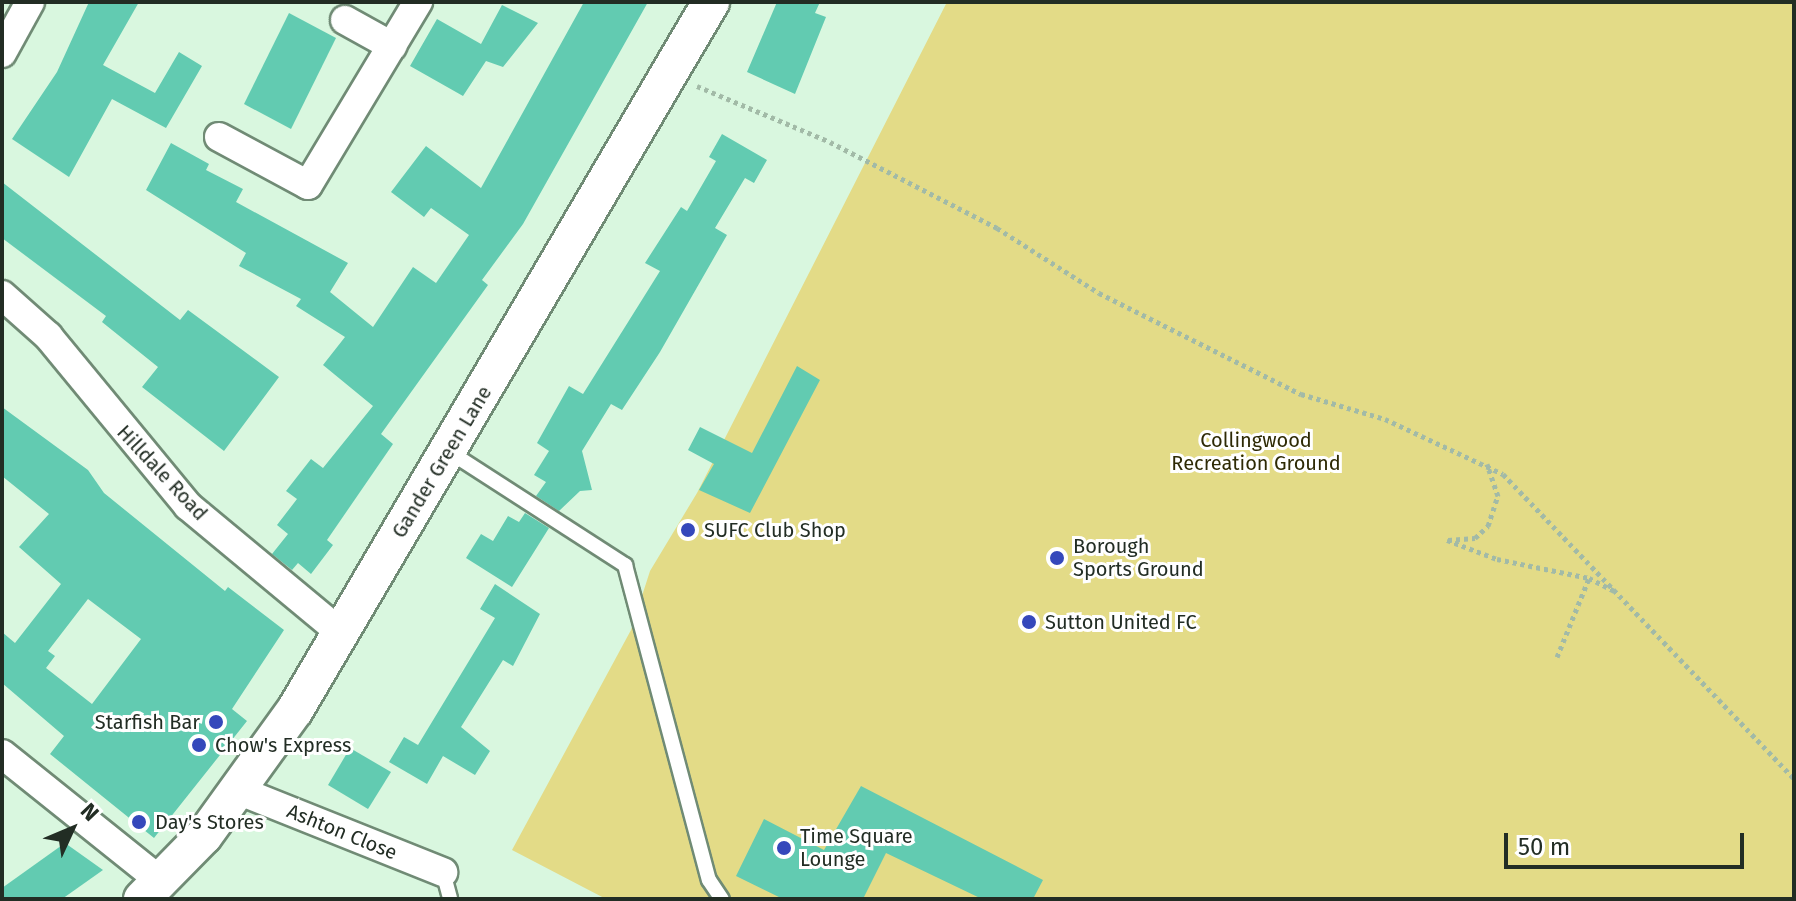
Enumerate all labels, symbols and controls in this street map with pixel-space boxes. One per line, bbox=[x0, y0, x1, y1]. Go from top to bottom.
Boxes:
street label: Gander Green Lane bbox=[387, 382, 497, 542]
street label: Hilldale Road bbox=[112, 420, 212, 526]
park label: Collingwood Recreation Ground bbox=[1171, 428, 1341, 475]
place label: SUFC Club Shop bbox=[704, 518, 846, 542]
marker: SUFC Club Shop bbox=[679, 521, 697, 539]
place label: Borough Sports Ground bbox=[1073, 534, 1204, 581]
marker: Borough Sports Ground bbox=[1048, 549, 1066, 567]
place label: Sutton United FC bbox=[1045, 610, 1197, 634]
marker: Sutton United FC bbox=[1020, 613, 1038, 631]
place label: Starfish Bar bbox=[95, 710, 200, 734]
marker: Starfish Bar bbox=[207, 713, 225, 731]
place label: Chow's Express bbox=[215, 733, 351, 757]
marker: Chow's Express bbox=[190, 736, 208, 754]
north arrow bbox=[32, 789, 112, 869]
text: N bbox=[75, 797, 104, 827]
street label: Ashton Close bbox=[283, 799, 401, 865]
place label: Day's Stores bbox=[155, 810, 264, 834]
marker: Day's Stores bbox=[130, 813, 148, 831]
scale bar bbox=[1508, 817, 1748, 867]
place label: Time Square Lounge bbox=[800, 824, 913, 871]
text: 50 m bbox=[1518, 833, 1570, 861]
marker: Time Square Lounge bbox=[775, 839, 793, 857]

